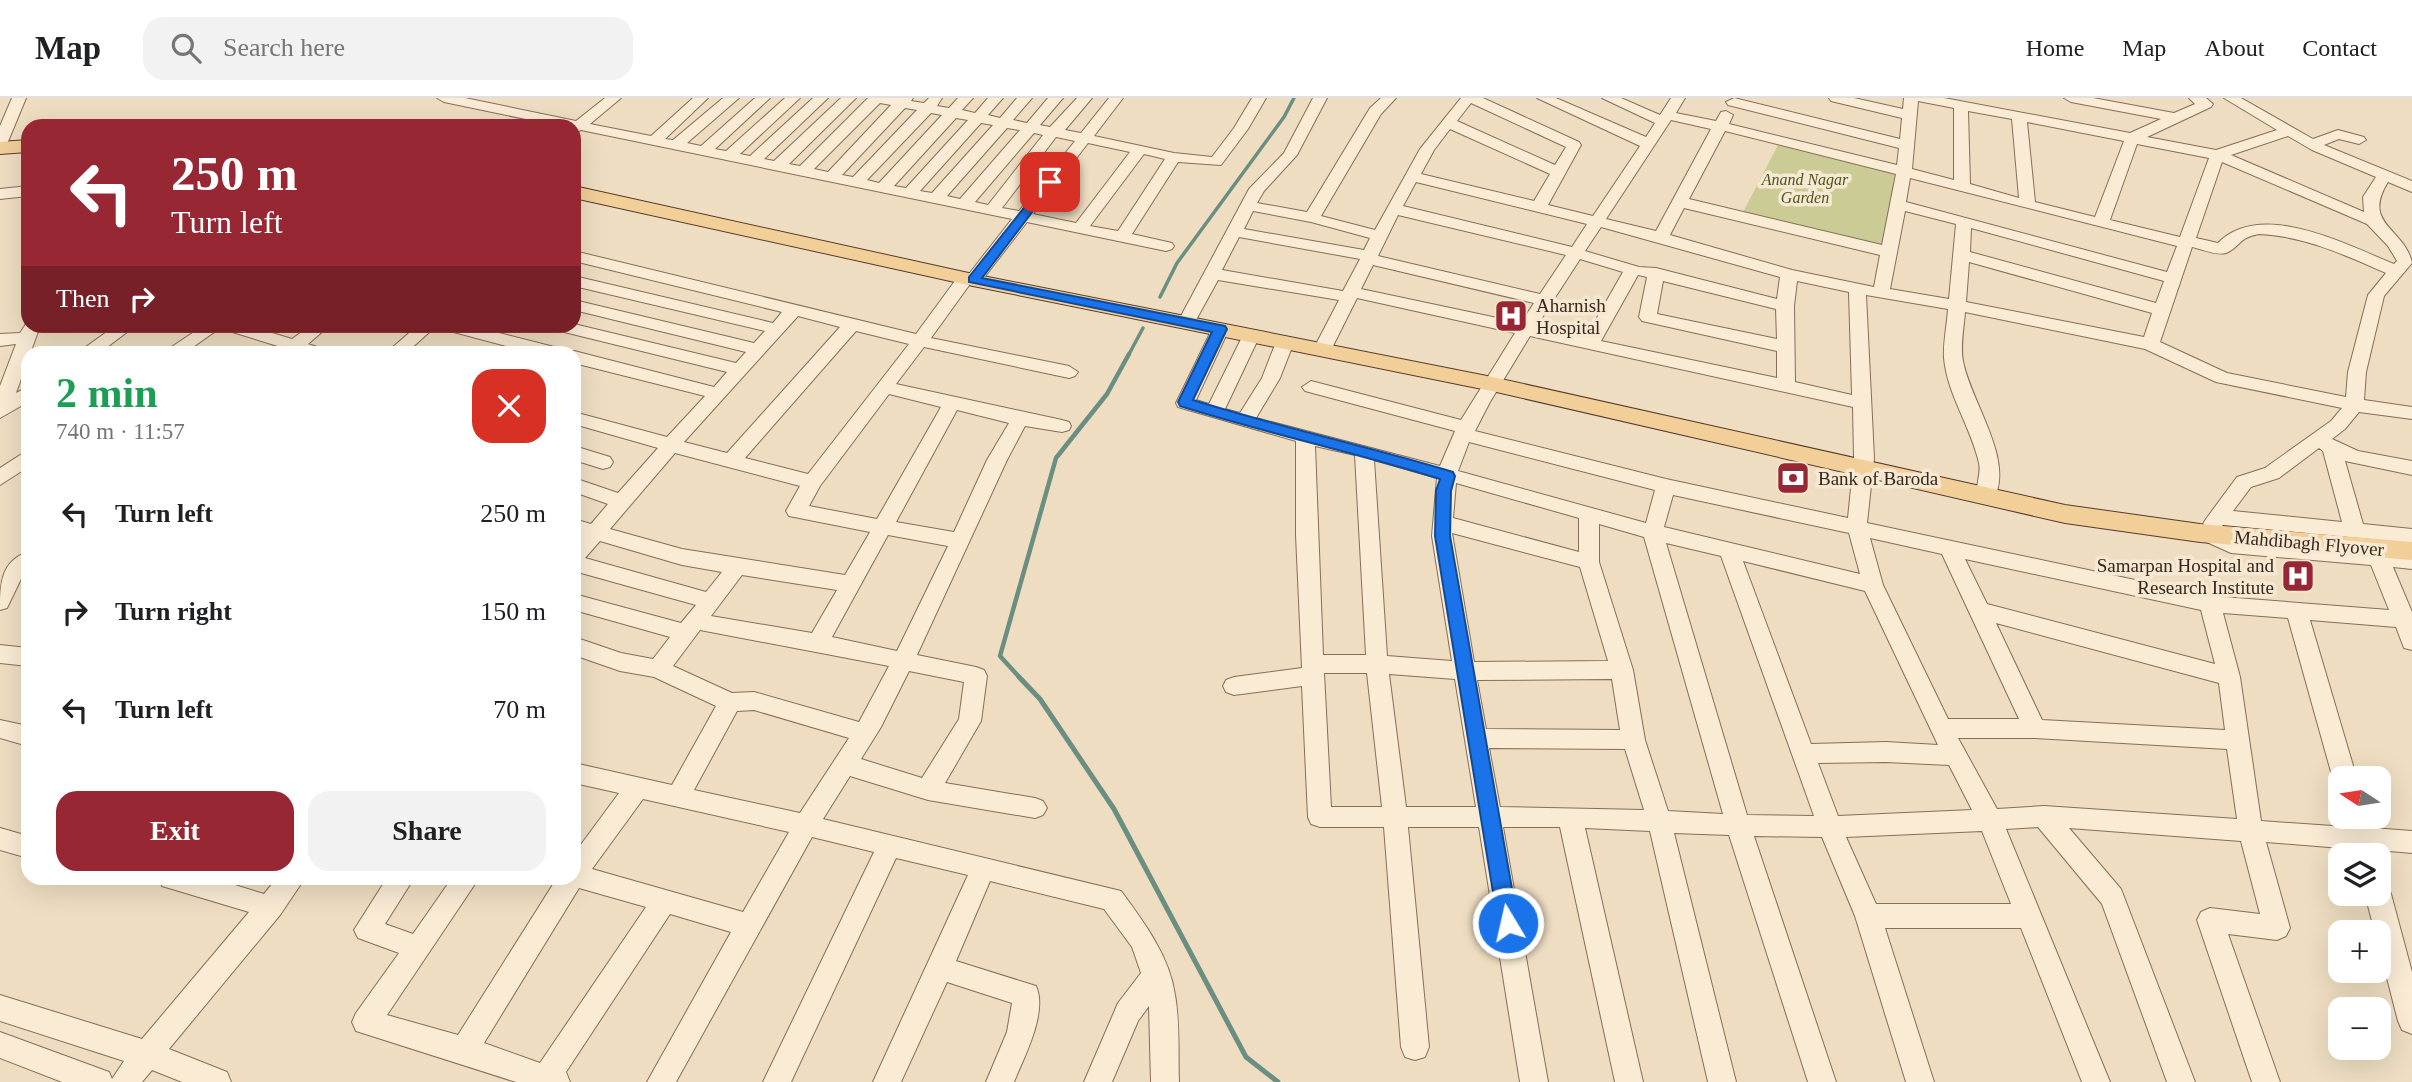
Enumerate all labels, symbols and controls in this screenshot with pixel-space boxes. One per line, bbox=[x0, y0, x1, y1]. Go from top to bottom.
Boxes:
search box bbox=[143, 17, 633, 80]
icon: search bbox=[167, 29, 205, 67]
text: Map bbox=[35, 30, 101, 66]
text: Search here bbox=[223, 33, 345, 62]
text: Home bbox=[2026, 35, 2084, 61]
text: Map bbox=[2122, 35, 2166, 61]
text: About bbox=[2204, 35, 2264, 61]
text: Contact bbox=[2302, 35, 2377, 61]
text: 250 m bbox=[171, 146, 298, 201]
icon: left bbox=[56, 147, 147, 238]
pin bbox=[1020, 152, 1080, 212]
icon: arrive bbox=[1031, 163, 1069, 201]
park label: Anand Nagar Garden bbox=[1761, 171, 1849, 206]
text: Turn left bbox=[171, 204, 283, 240]
icon: right bbox=[123, 280, 161, 318]
text: Then bbox=[56, 284, 109, 313]
place label: Aharnish Hospital bbox=[1536, 295, 1606, 338]
hospital icon: Aharnish Hospital bbox=[1492, 297, 1530, 335]
button: close bbox=[472, 369, 546, 443]
text: 2 min bbox=[56, 370, 158, 416]
text: 740 m · 11:57 bbox=[56, 419, 185, 444]
bank icon: Bank of Baroda bbox=[1774, 459, 1812, 497]
place label: Bank of Baroda bbox=[1818, 468, 1939, 489]
icon: left bbox=[56, 495, 94, 533]
text: Turn left bbox=[115, 499, 213, 528]
text: 250 m bbox=[480, 499, 546, 528]
street label: Mahdibagh Flyover bbox=[2233, 526, 2385, 560]
place label: Samarpan Hospital and Research Institute bbox=[2097, 555, 2274, 598]
hospital icon: Samarpan Hospital and Research Institute bbox=[2279, 557, 2317, 595]
icon: right bbox=[56, 593, 94, 631]
text: Turn right bbox=[115, 597, 232, 626]
text: 150 m bbox=[480, 597, 546, 626]
icon: left bbox=[56, 691, 94, 729]
text: Turn left bbox=[115, 695, 213, 724]
text: 70 m bbox=[493, 695, 546, 724]
north arrow bbox=[2328, 766, 2390, 830]
map controls bbox=[2328, 766, 2391, 1060]
button: Exit bbox=[56, 791, 294, 871]
button: Share bbox=[308, 791, 546, 871]
button: layers bbox=[2328, 843, 2391, 906]
position arrow bbox=[1471, 886, 1545, 960]
button: + bbox=[2328, 920, 2391, 983]
button: − bbox=[2328, 997, 2391, 1060]

